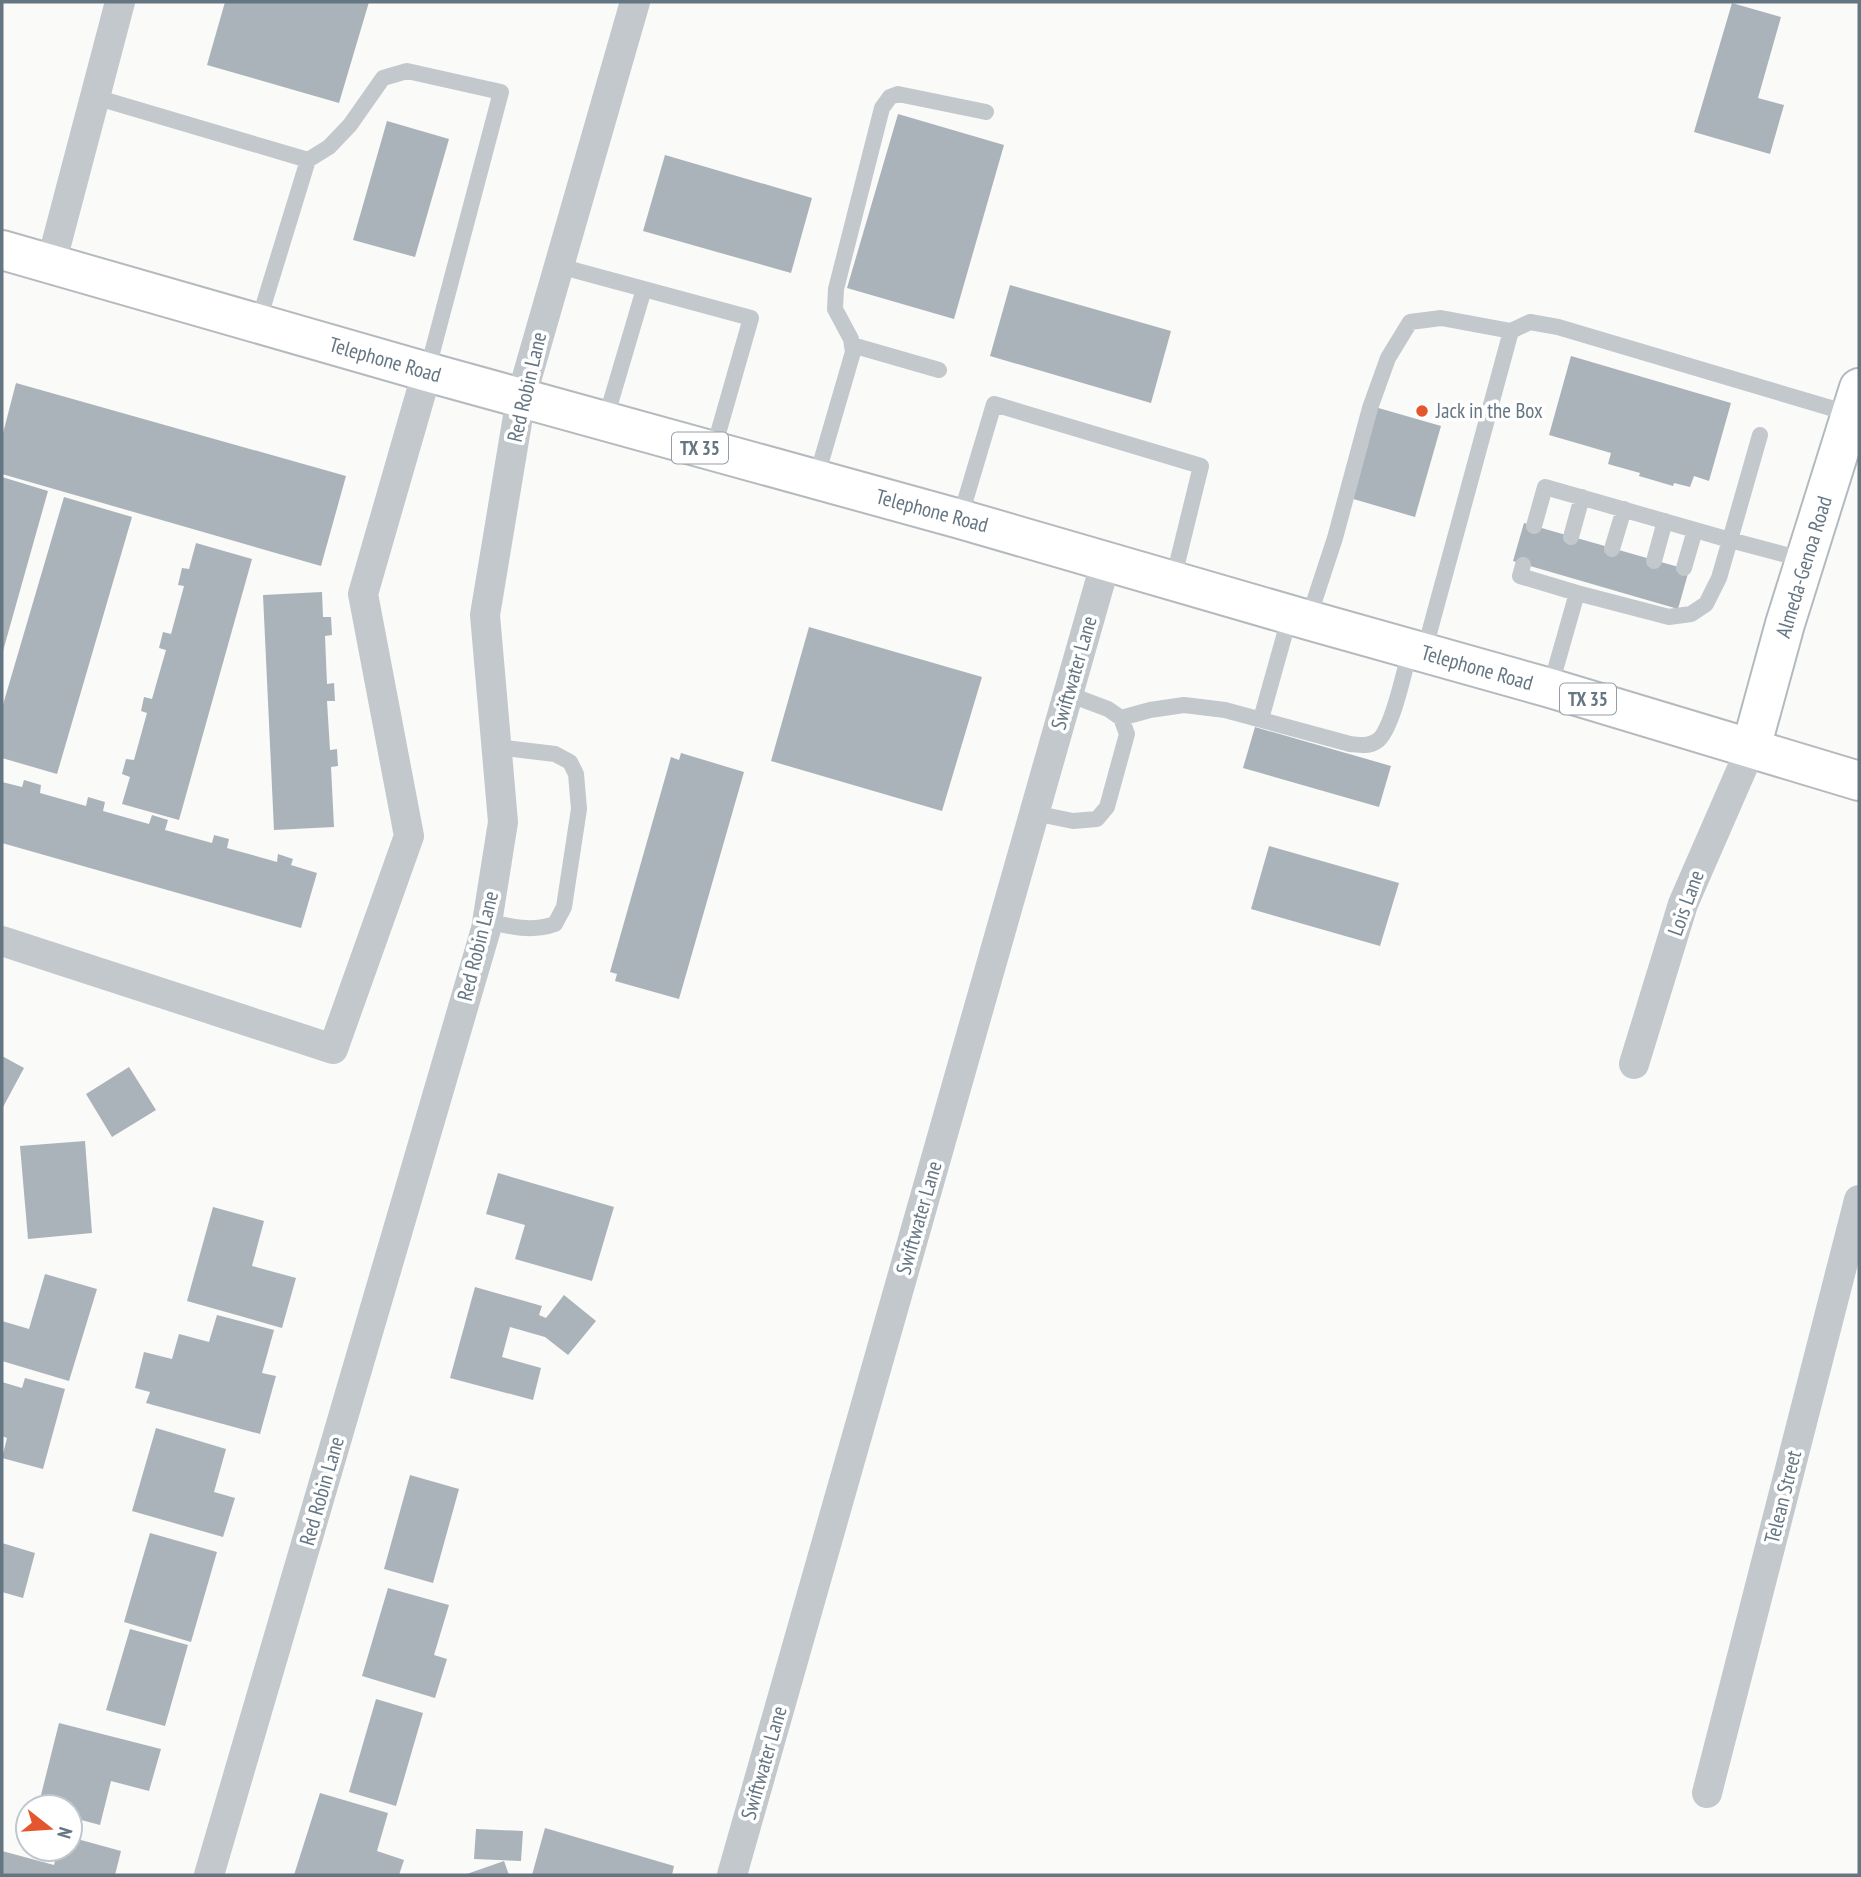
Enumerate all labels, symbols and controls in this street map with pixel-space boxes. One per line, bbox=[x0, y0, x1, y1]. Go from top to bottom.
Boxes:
street label: Red Robin Lane bbox=[501, 329, 552, 444]
street label: Telephone Road bbox=[326, 331, 444, 388]
place label: Jack in the Box bbox=[1435, 397, 1543, 424]
marker: Jack in the Box bbox=[1414, 403, 1430, 419]
road number: TX 35 bbox=[672, 432, 728, 463]
street label: Telephone Road bbox=[873, 483, 991, 538]
street label: Almeda-Genoa Road bbox=[1769, 493, 1838, 641]
street label: Swiftwater Lane bbox=[1044, 613, 1103, 733]
street label: Telephone Road bbox=[1418, 639, 1536, 696]
road number: TX 35 bbox=[1560, 684, 1616, 714]
street label: Lois Lane bbox=[1661, 866, 1710, 939]
street label: Red Robin Lane bbox=[451, 888, 504, 1003]
street label: Swiftwater Lane bbox=[889, 1158, 948, 1278]
street label: Red Robin Lane bbox=[293, 1433, 350, 1548]
street label: Telean Street bbox=[1758, 1447, 1807, 1546]
street label: Swiftwater Lane bbox=[734, 1703, 793, 1823]
north arrow bbox=[14, 1793, 84, 1863]
text: N bbox=[52, 1825, 78, 1841]

